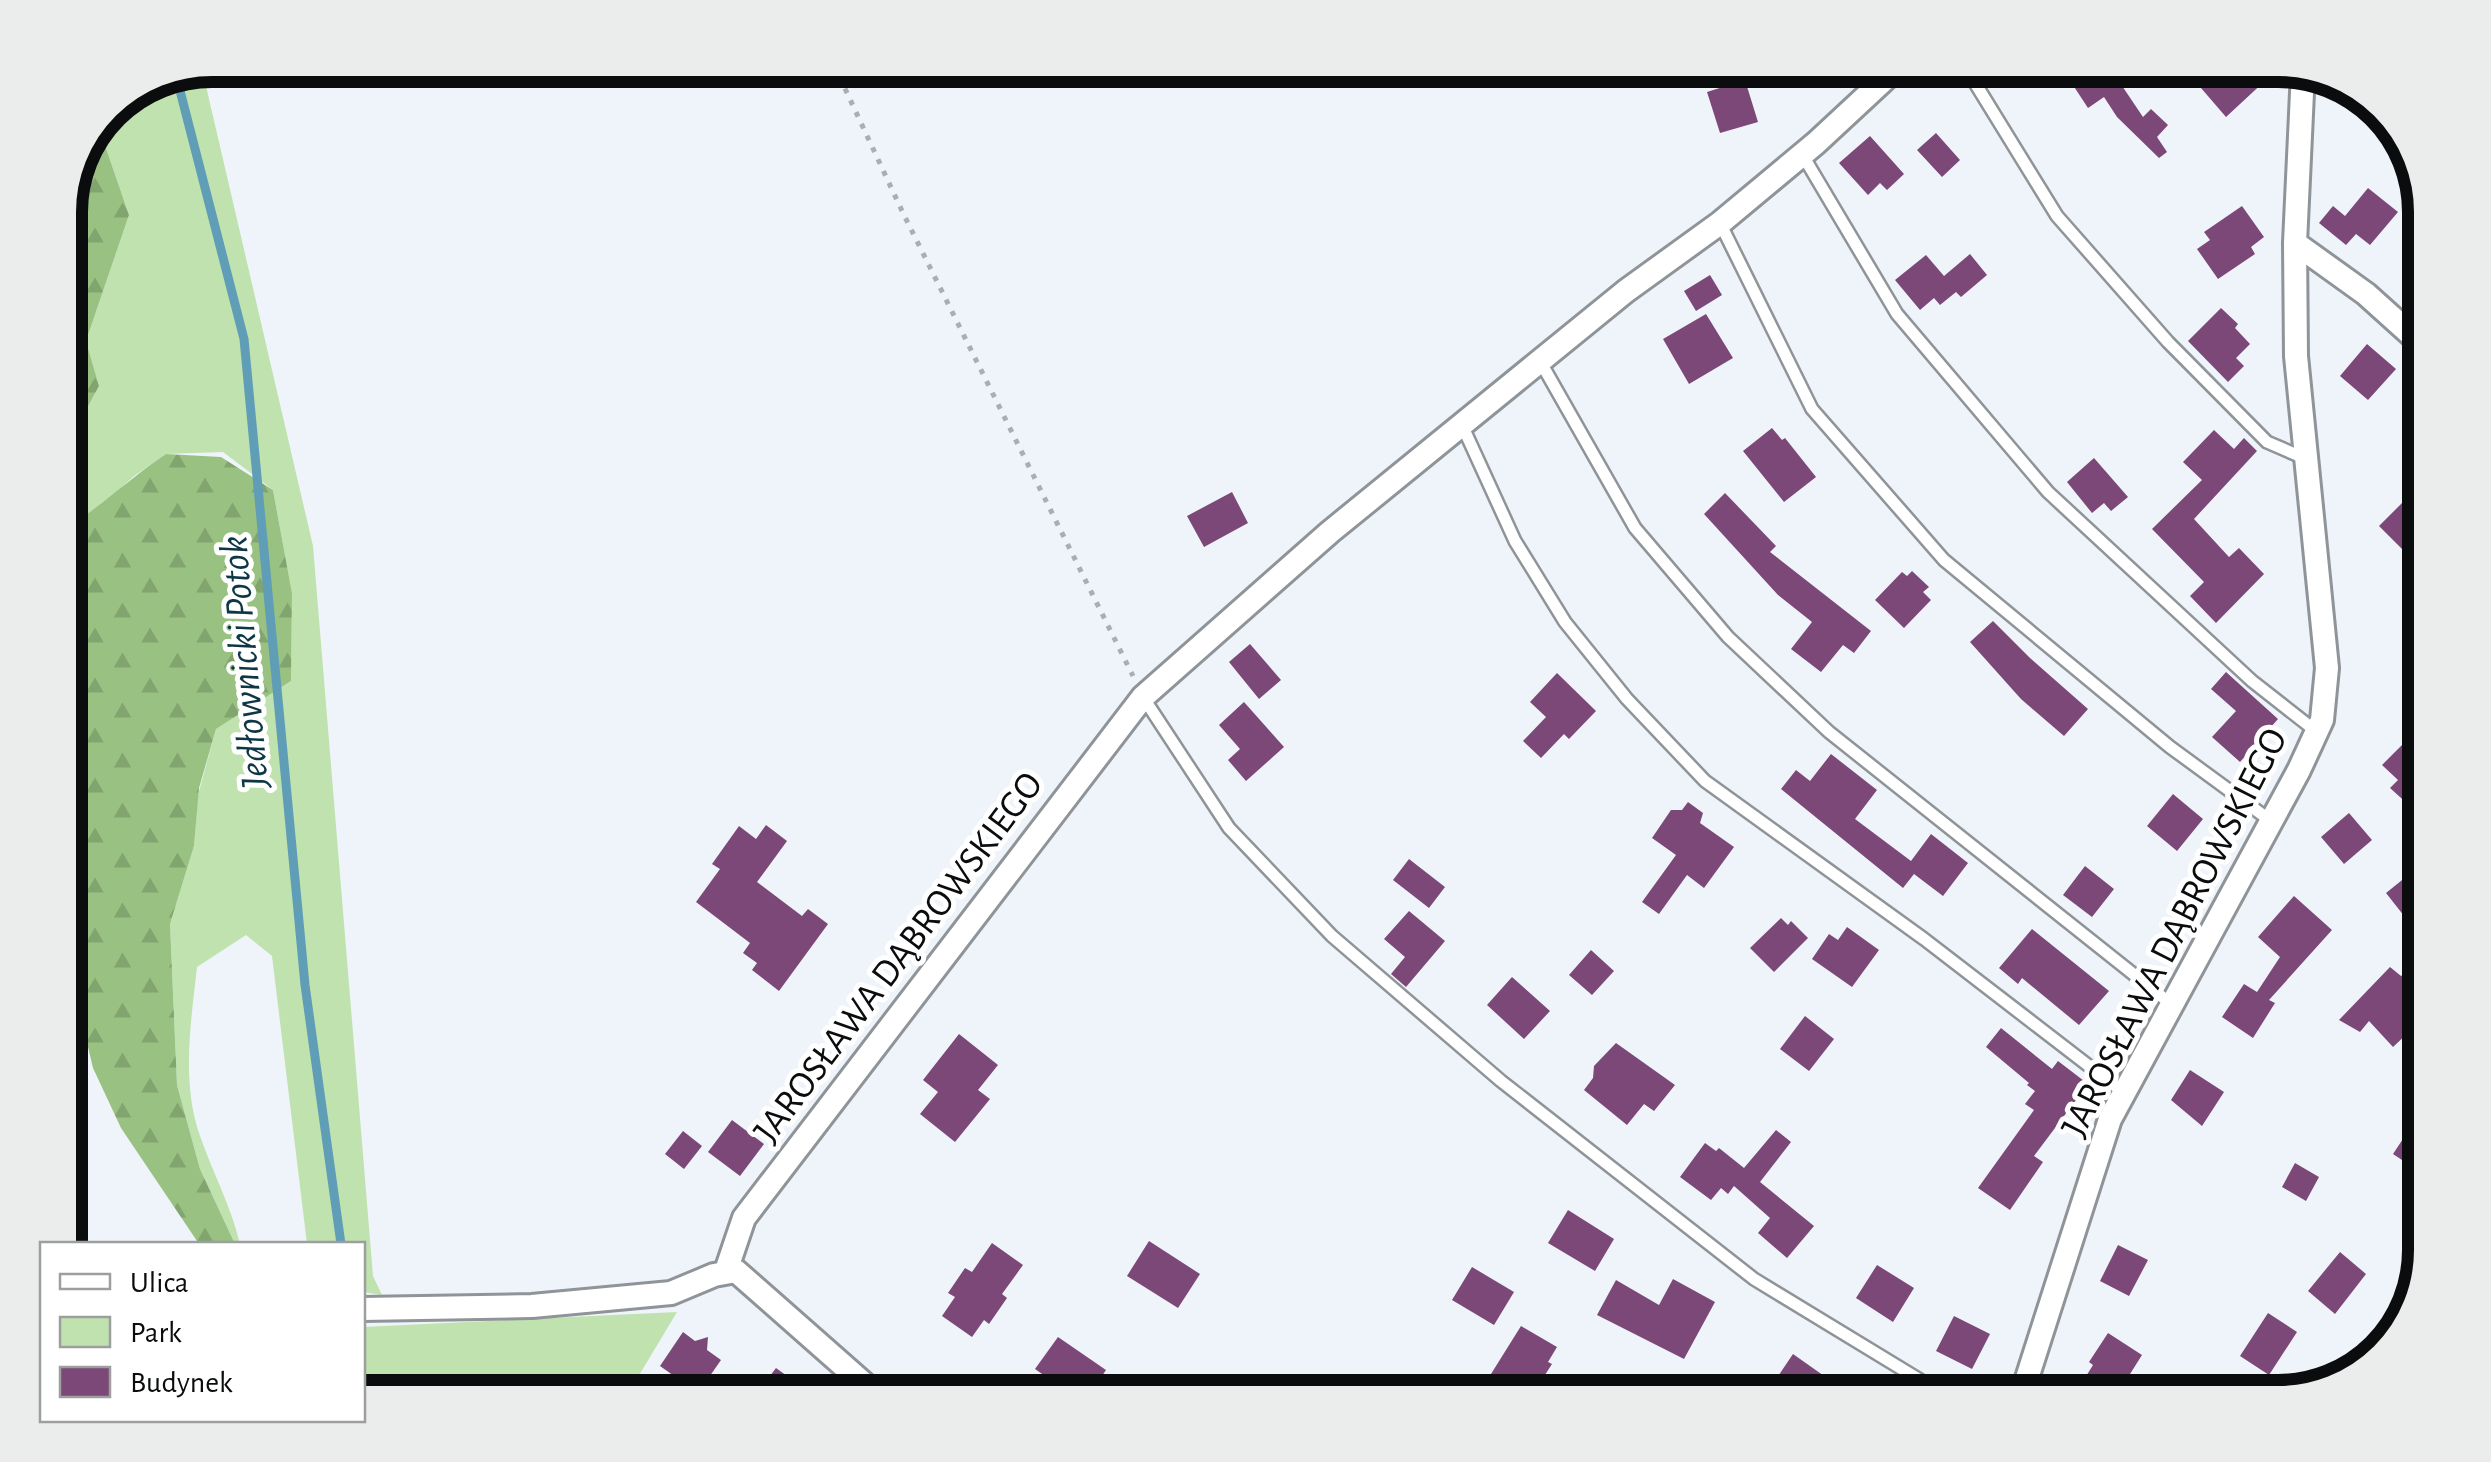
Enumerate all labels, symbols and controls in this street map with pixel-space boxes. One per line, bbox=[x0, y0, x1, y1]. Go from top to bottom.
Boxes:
water label: Jedłownicki Potok bbox=[214, 534, 276, 792]
street label: JAROSŁAWA DĄBROWSKIEGO bbox=[2055, 723, 2295, 1143]
street label: JAROSŁAWA DĄBROWSKIEGO bbox=[748, 766, 1050, 1150]
legend bbox=[40, 1242, 365, 1422]
text: Ulica bbox=[130, 1268, 189, 1298]
text: Park bbox=[130, 1318, 182, 1348]
text: Budynek bbox=[130, 1368, 233, 1398]

